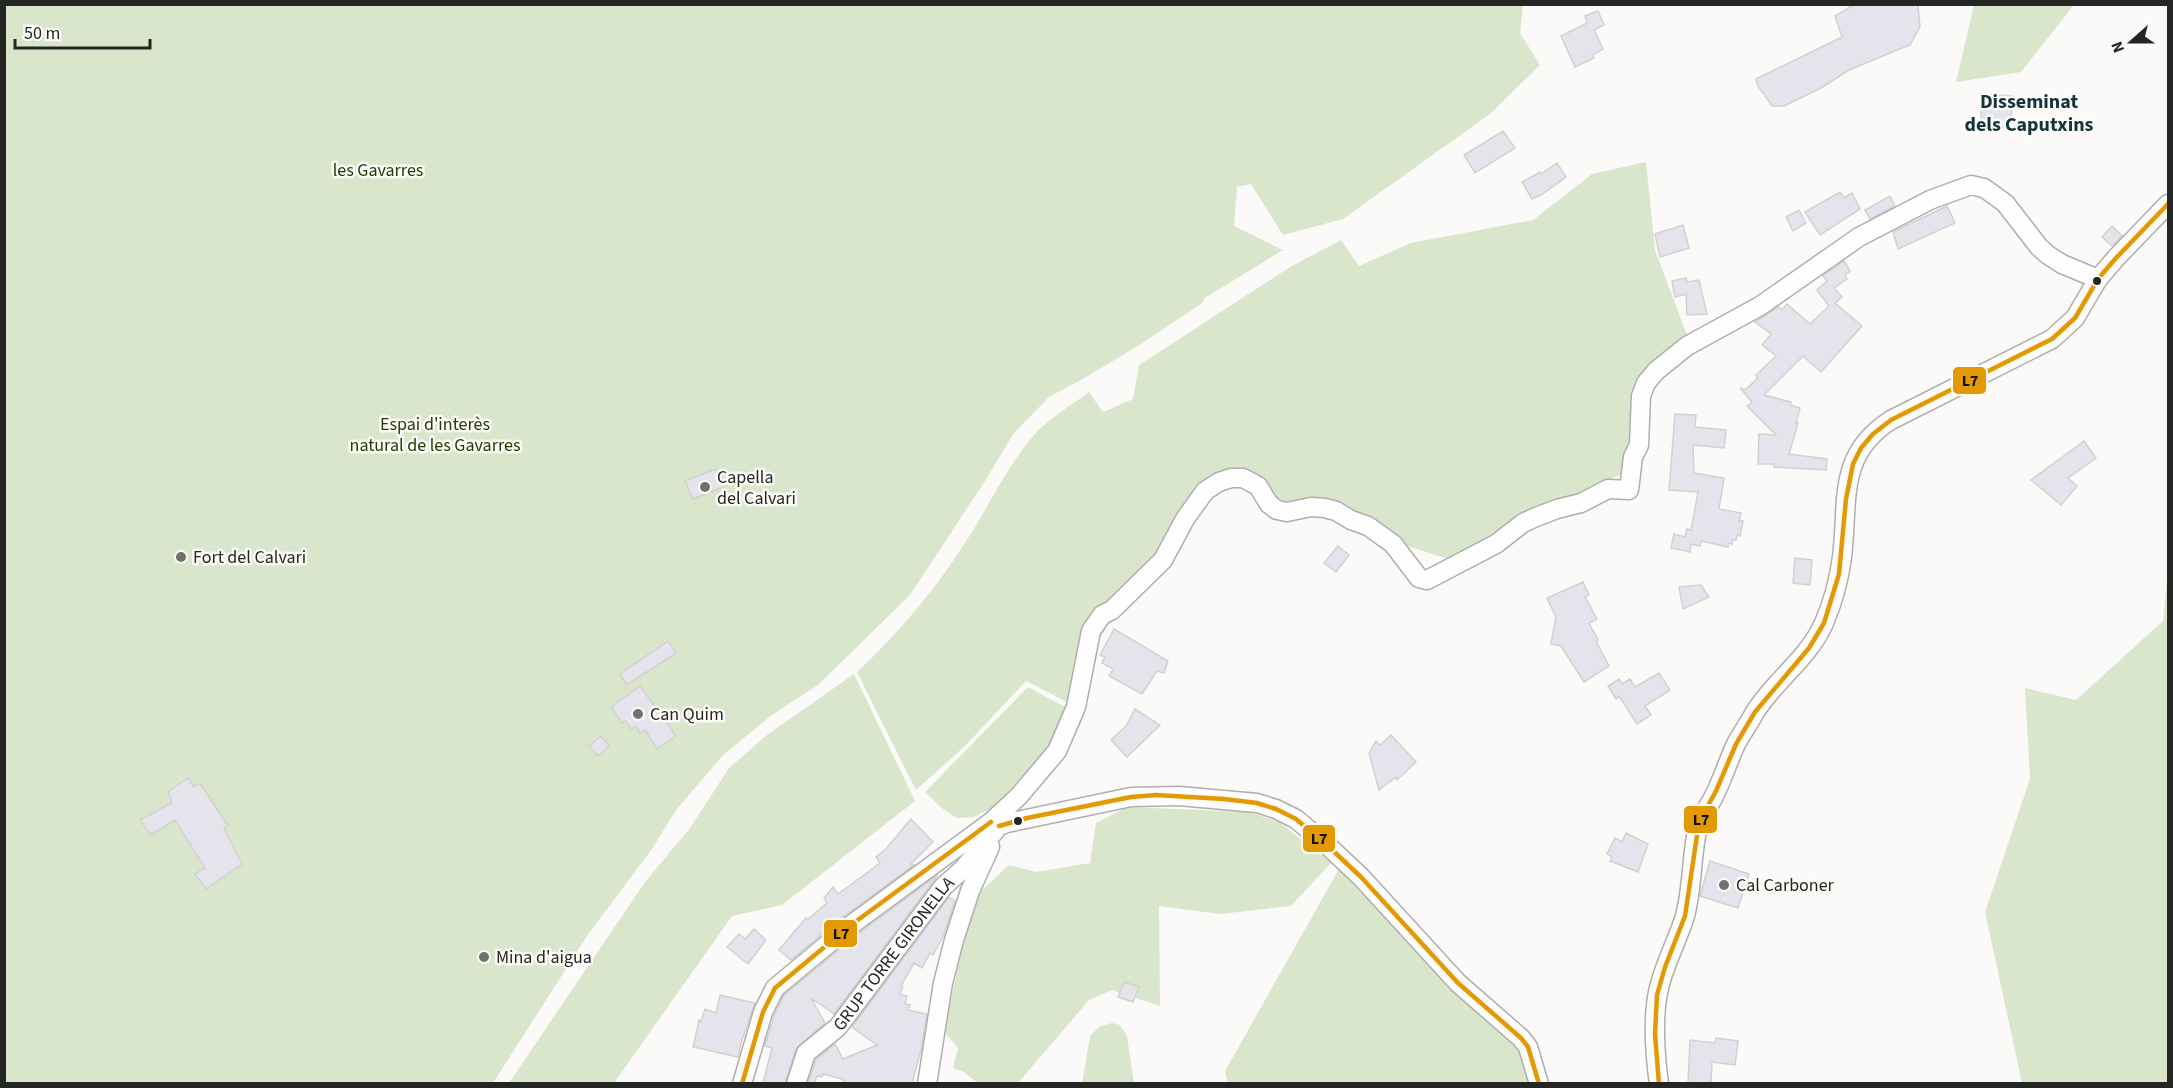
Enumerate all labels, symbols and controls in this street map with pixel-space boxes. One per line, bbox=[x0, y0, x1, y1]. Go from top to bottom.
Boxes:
scale bar bbox=[15, 12, 150, 50]
north arrow bbox=[2101, 12, 2161, 72]
text: 50 m bbox=[24, 21, 60, 46]
text: N bbox=[2106, 38, 2130, 56]
district label: Disseminat dels Caputxins bbox=[1965, 88, 2094, 139]
park label: les Gavarres bbox=[333, 158, 423, 183]
unlabelled marker bbox=[2091, 275, 2103, 287]
line badge: L7 bbox=[1952, 366, 1987, 395]
text: L7 bbox=[1962, 370, 1978, 392]
park label: Espai d'interès natural de les Gavarres bbox=[350, 412, 520, 458]
place label: Capella del Calvari bbox=[717, 465, 796, 511]
marker: Capella del Calvari bbox=[698, 480, 712, 494]
place label: Fort del Calvari bbox=[193, 545, 306, 570]
marker: Fort del Calvari bbox=[174, 550, 188, 564]
place label: Can Quim bbox=[650, 702, 724, 727]
marker: Can Quim bbox=[631, 707, 645, 721]
line badge: L7 bbox=[1683, 805, 1718, 834]
text: L7 bbox=[1693, 809, 1709, 831]
unlabelled marker bbox=[1012, 815, 1024, 827]
line badge: L7 bbox=[1302, 824, 1336, 853]
text: L7 bbox=[1311, 828, 1327, 850]
street label: GRUP TORRE GIRONELLA bbox=[827, 870, 960, 1036]
place label: Cal Carboner bbox=[1736, 873, 1835, 898]
marker: Cal Carboner bbox=[1717, 878, 1731, 892]
line badge: L7 bbox=[823, 919, 858, 948]
text: L7 bbox=[833, 923, 849, 945]
place label: Mina d'aigua bbox=[496, 945, 592, 970]
marker: Mina d'aigua bbox=[477, 950, 491, 964]

